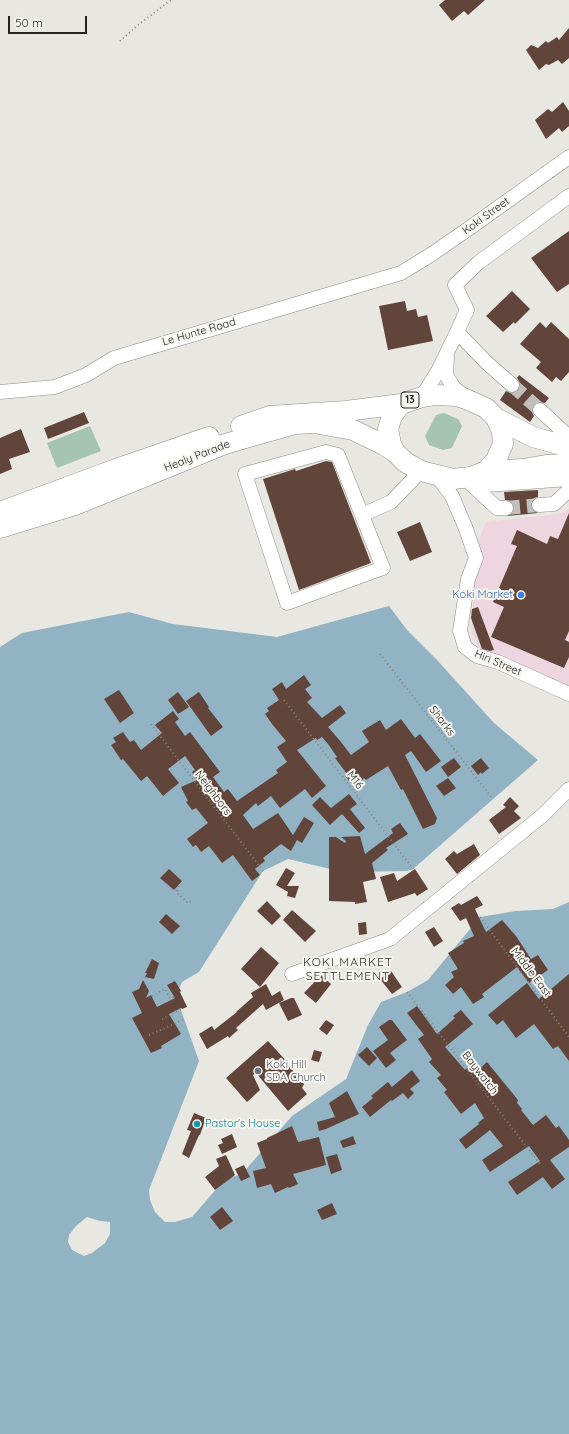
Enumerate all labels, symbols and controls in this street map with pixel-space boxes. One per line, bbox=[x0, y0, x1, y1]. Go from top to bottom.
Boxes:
scale bar bbox=[10, 8, 89, 34]
text: 50 m bbox=[15, 15, 43, 30]
street label: Koki Street bbox=[460, 194, 512, 238]
street label: Le Hunte Road bbox=[161, 315, 237, 349]
road number: 13 bbox=[401, 392, 419, 408]
street label: Healy Parade bbox=[162, 437, 232, 475]
place label: Koki Market bbox=[452, 588, 513, 602]
marker: Koki Market bbox=[516, 590, 526, 600]
street label: Hiri Street bbox=[472, 647, 524, 679]
street label: Sharks bbox=[426, 703, 458, 739]
street label: Neighbors bbox=[192, 768, 234, 818]
street label: M16 bbox=[344, 768, 366, 792]
street label: Middle East bbox=[508, 945, 554, 999]
district label: KOKI MARKET SETTLEMENT bbox=[303, 955, 393, 983]
street label: Baywatch bbox=[459, 1049, 501, 1097]
place label: Koki Hill SDA Church bbox=[266, 1058, 326, 1084]
marker: Koki Hill SDA Church bbox=[253, 1066, 263, 1076]
place label: Pastor's House bbox=[205, 1117, 280, 1131]
marker: Pastor's House bbox=[192, 1119, 202, 1129]

